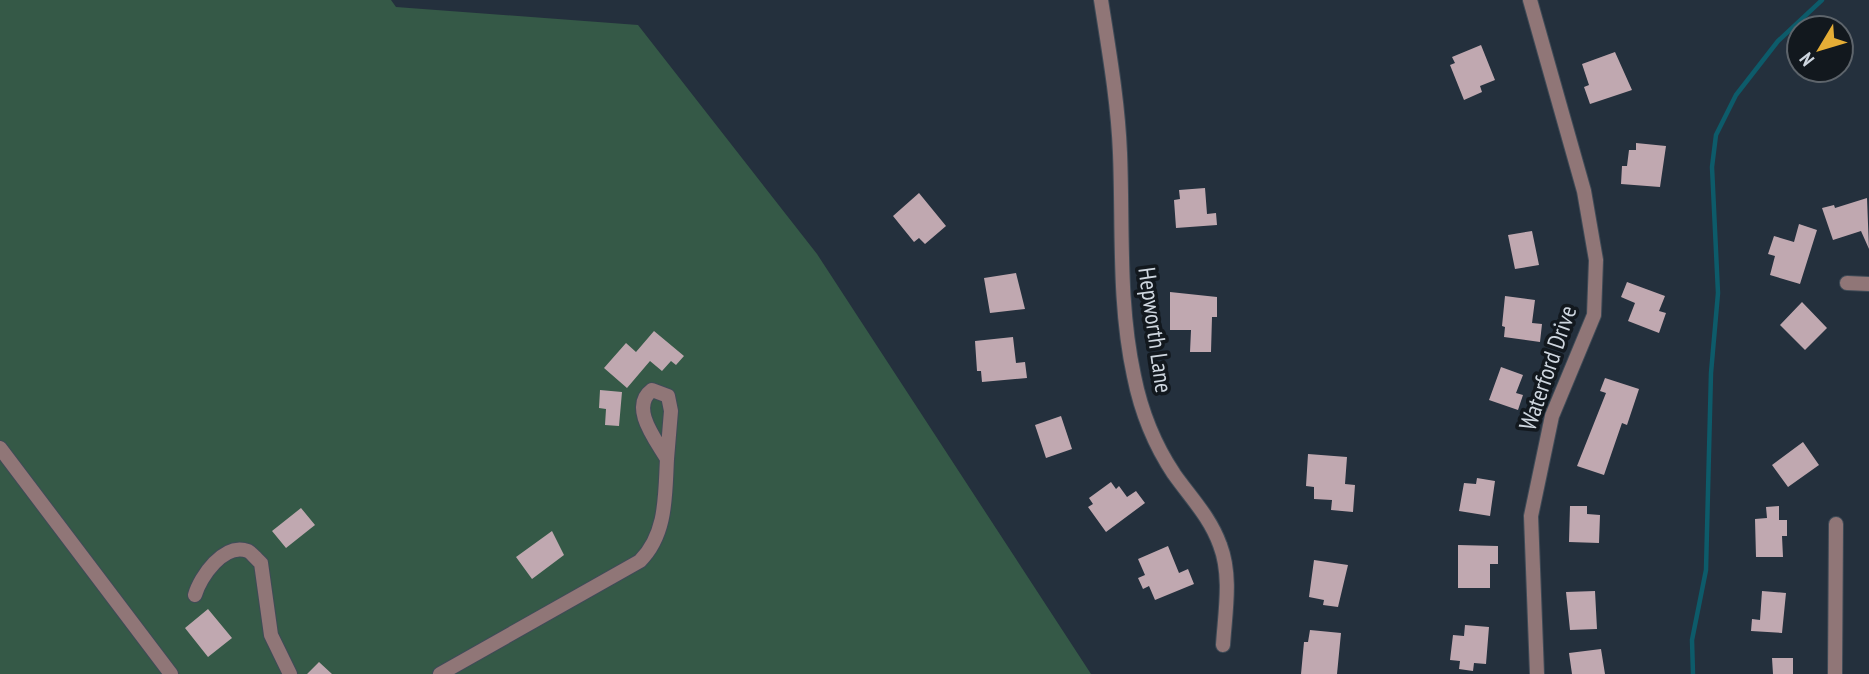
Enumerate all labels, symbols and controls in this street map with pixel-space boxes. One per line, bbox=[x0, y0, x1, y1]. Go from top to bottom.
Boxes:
north arrow bbox=[1785, 14, 1855, 84]
text: N bbox=[1794, 48, 1819, 71]
street label: Hepworth Lane bbox=[1131, 265, 1180, 395]
street label: Waterford Drive bbox=[1512, 301, 1583, 434]

